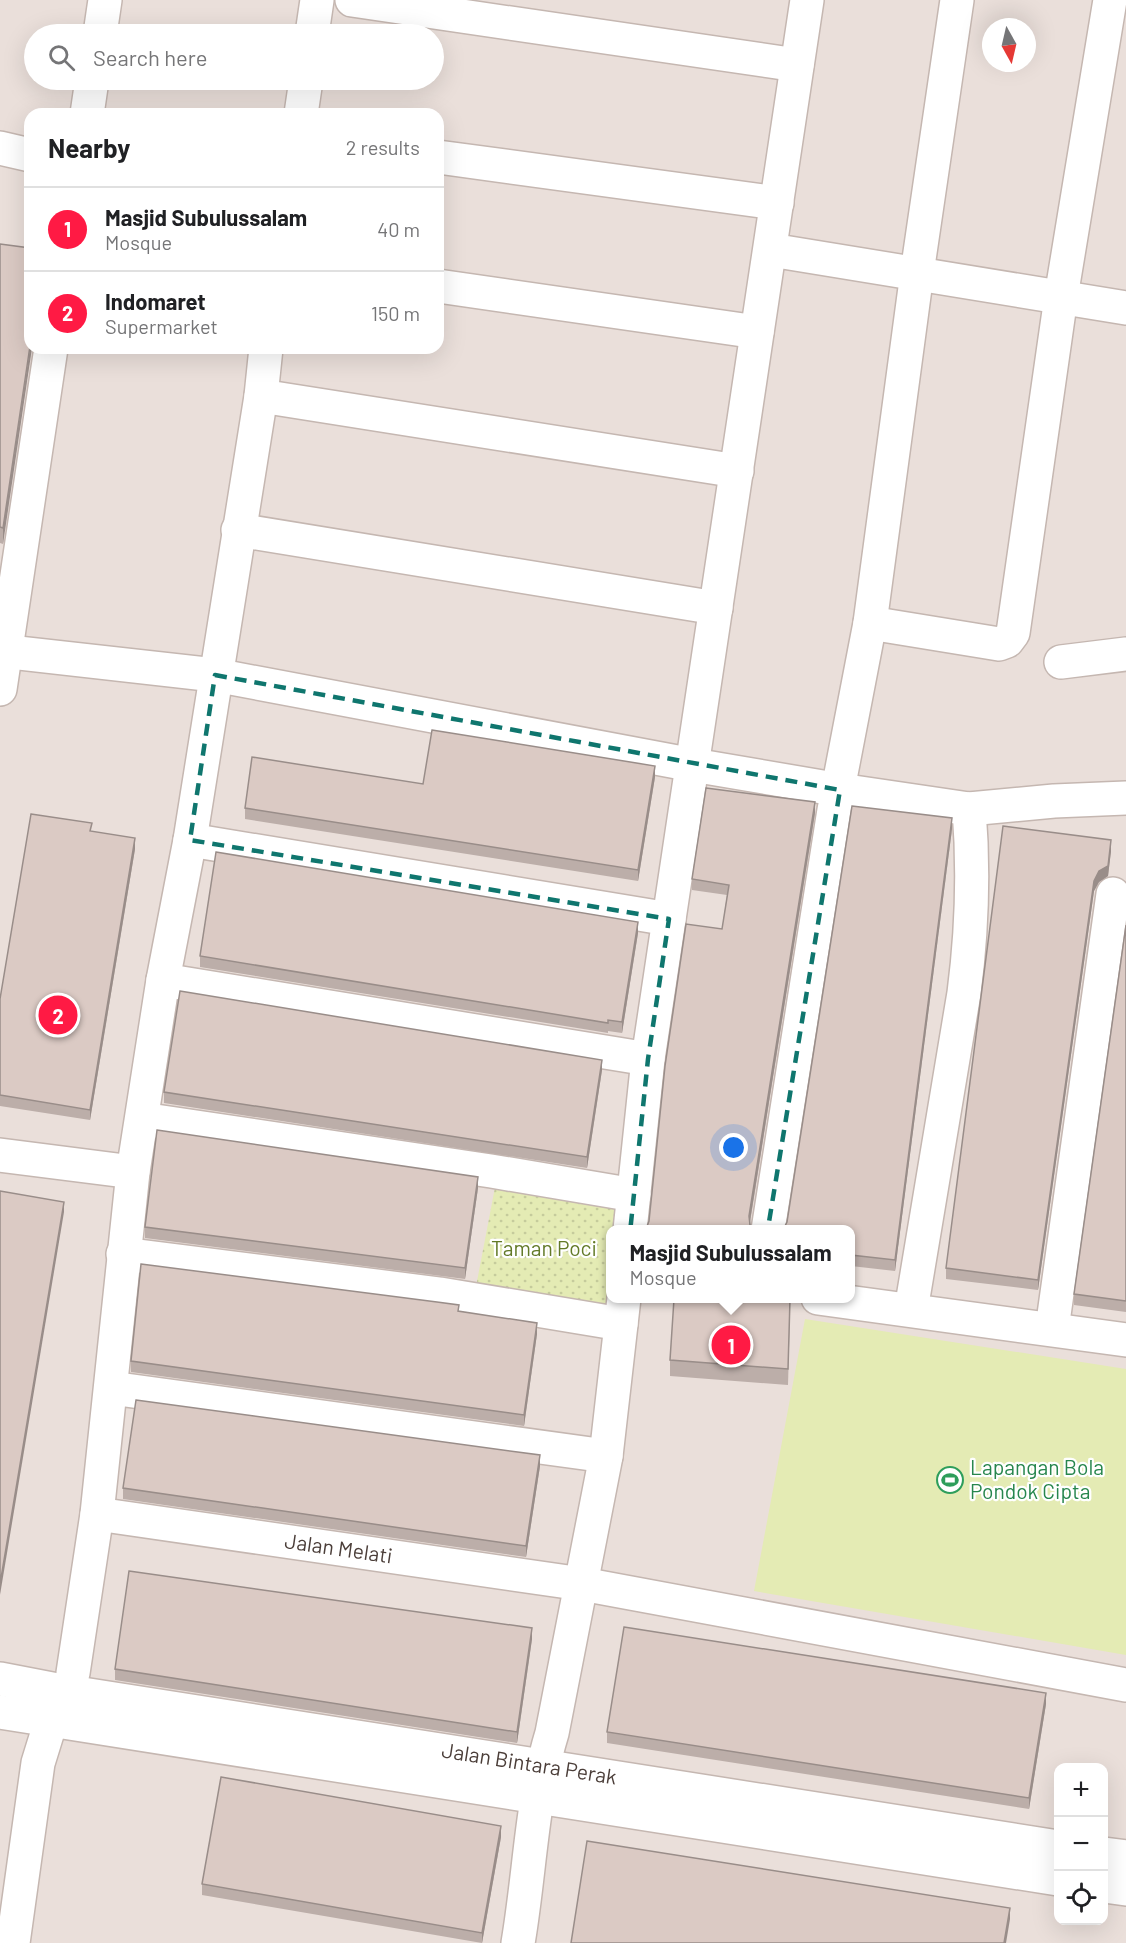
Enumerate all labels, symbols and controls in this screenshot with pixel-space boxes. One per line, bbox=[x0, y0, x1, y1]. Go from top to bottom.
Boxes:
north arrow bbox=[982, 18, 1036, 72]
search box bbox=[24, 24, 444, 90]
icon: search bbox=[45, 41, 78, 74]
text: Search here bbox=[93, 44, 207, 70]
text: Nearby bbox=[48, 132, 130, 163]
text: 2 results bbox=[346, 135, 420, 159]
text: Masjid Subulussalam bbox=[105, 204, 307, 230]
text: 1 bbox=[64, 217, 71, 241]
text: 40 m bbox=[377, 217, 420, 241]
text: Mosque bbox=[105, 230, 172, 254]
text: Indomaret bbox=[105, 288, 206, 314]
text: 2 bbox=[62, 301, 73, 325]
text: 150 m bbox=[371, 301, 420, 325]
text: Supermarket bbox=[105, 314, 218, 338]
pin: 2 bbox=[38, 992, 78, 1038]
your location bbox=[719, 1133, 748, 1162]
popup bbox=[606, 1225, 855, 1303]
park label: Taman Poci bbox=[491, 1235, 597, 1260]
text: Masjid Subulussalam bbox=[629, 1239, 832, 1265]
text: Mosque bbox=[629, 1265, 697, 1289]
pin: 1 bbox=[712, 1322, 750, 1368]
place label: Lapangan Bola Pondok Cipta bbox=[970, 1454, 1104, 1503]
sports icon: Lapangan Bola Pondok Cipta bbox=[935, 1465, 965, 1495]
street label: Jalan Melati bbox=[283, 1527, 394, 1568]
street label: Jalan Bintara Perak bbox=[440, 1737, 619, 1789]
map controls bbox=[1054, 1763, 1108, 1925]
button: + bbox=[1054, 1763, 1108, 1817]
button: − bbox=[1054, 1817, 1108, 1871]
button: locate bbox=[1054, 1871, 1108, 1925]

